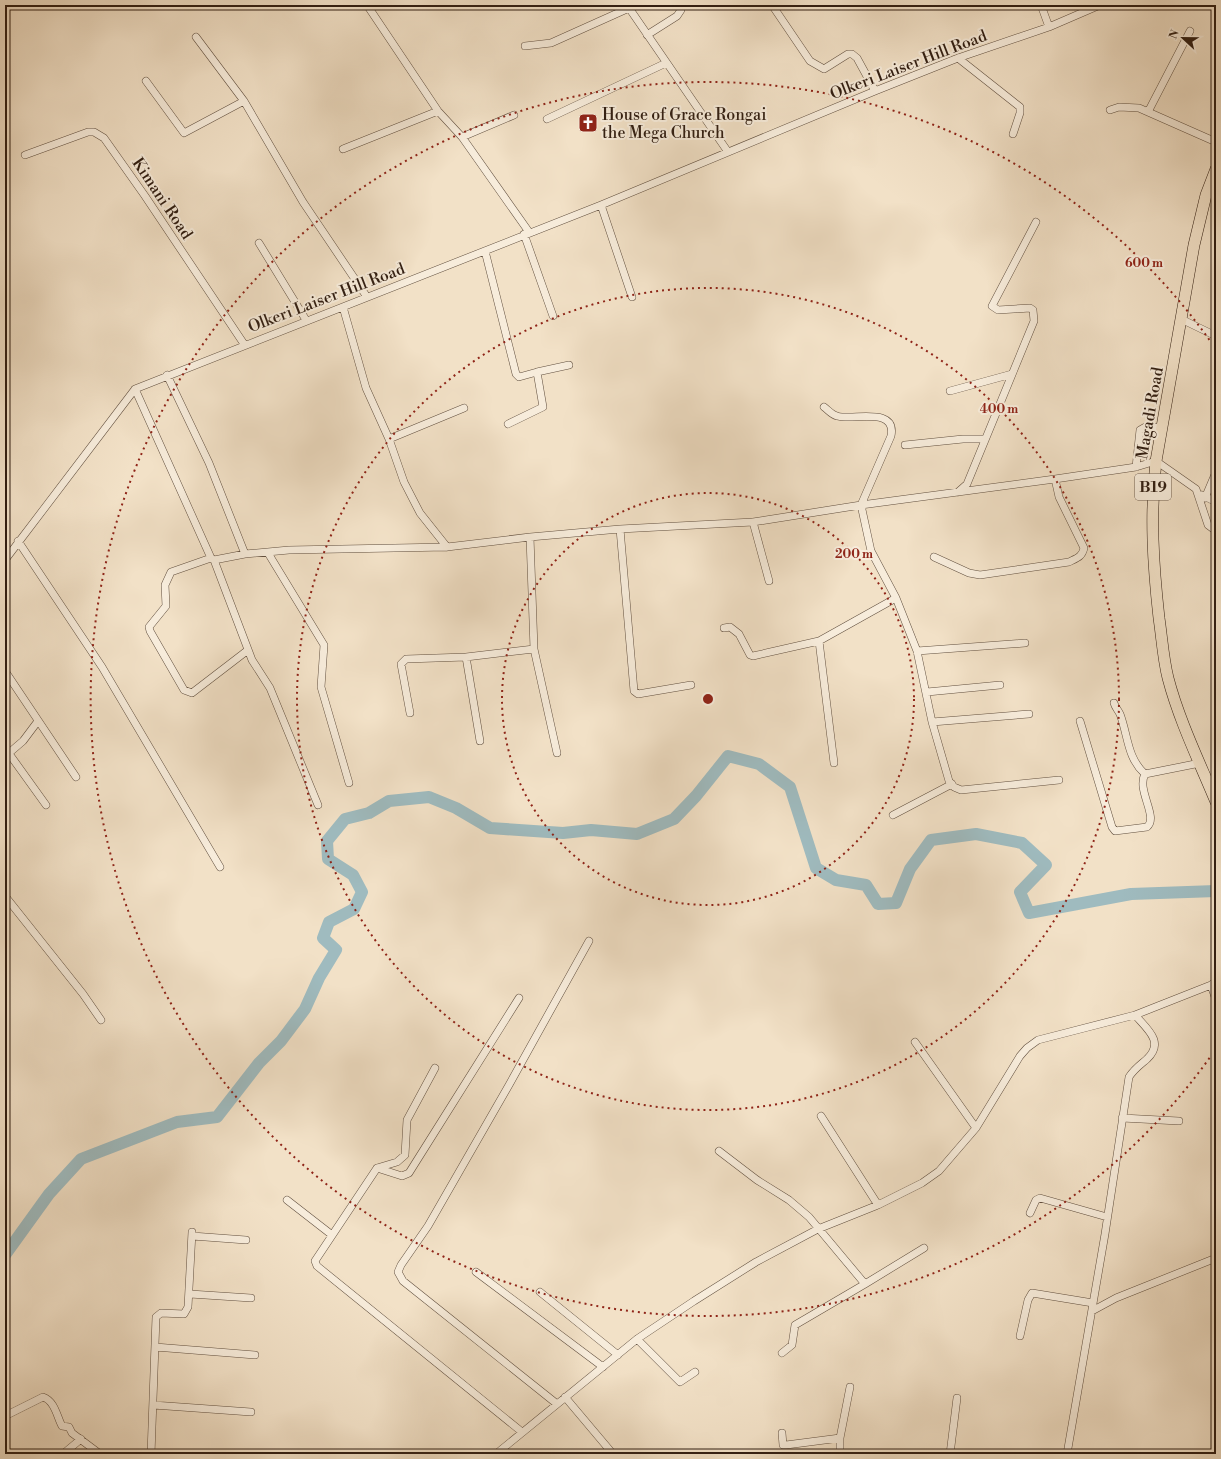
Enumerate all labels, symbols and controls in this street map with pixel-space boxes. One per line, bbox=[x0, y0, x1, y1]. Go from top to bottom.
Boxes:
north arrow bbox=[1163, 18, 1203, 58]
street label: Olkeri Laiser Hill Road bbox=[827, 26, 990, 104]
text: N bbox=[1167, 28, 1183, 41]
place label: House of Grace Rongai the Mega Church bbox=[602, 105, 766, 143]
church icon: House of Grace Rongai the Mega Church bbox=[577, 112, 599, 134]
street label: Kimani Road bbox=[128, 154, 197, 243]
text: 600 m bbox=[1125, 256, 1163, 271]
street label: Olkeri Laiser Hill Road bbox=[245, 259, 408, 337]
street label: Magadi Road bbox=[1132, 365, 1168, 461]
text: 400 m bbox=[980, 402, 1018, 417]
road number: B19 bbox=[1135, 474, 1171, 500]
text: 200 m bbox=[835, 547, 873, 562]
centre of rings bbox=[701, 692, 715, 706]

